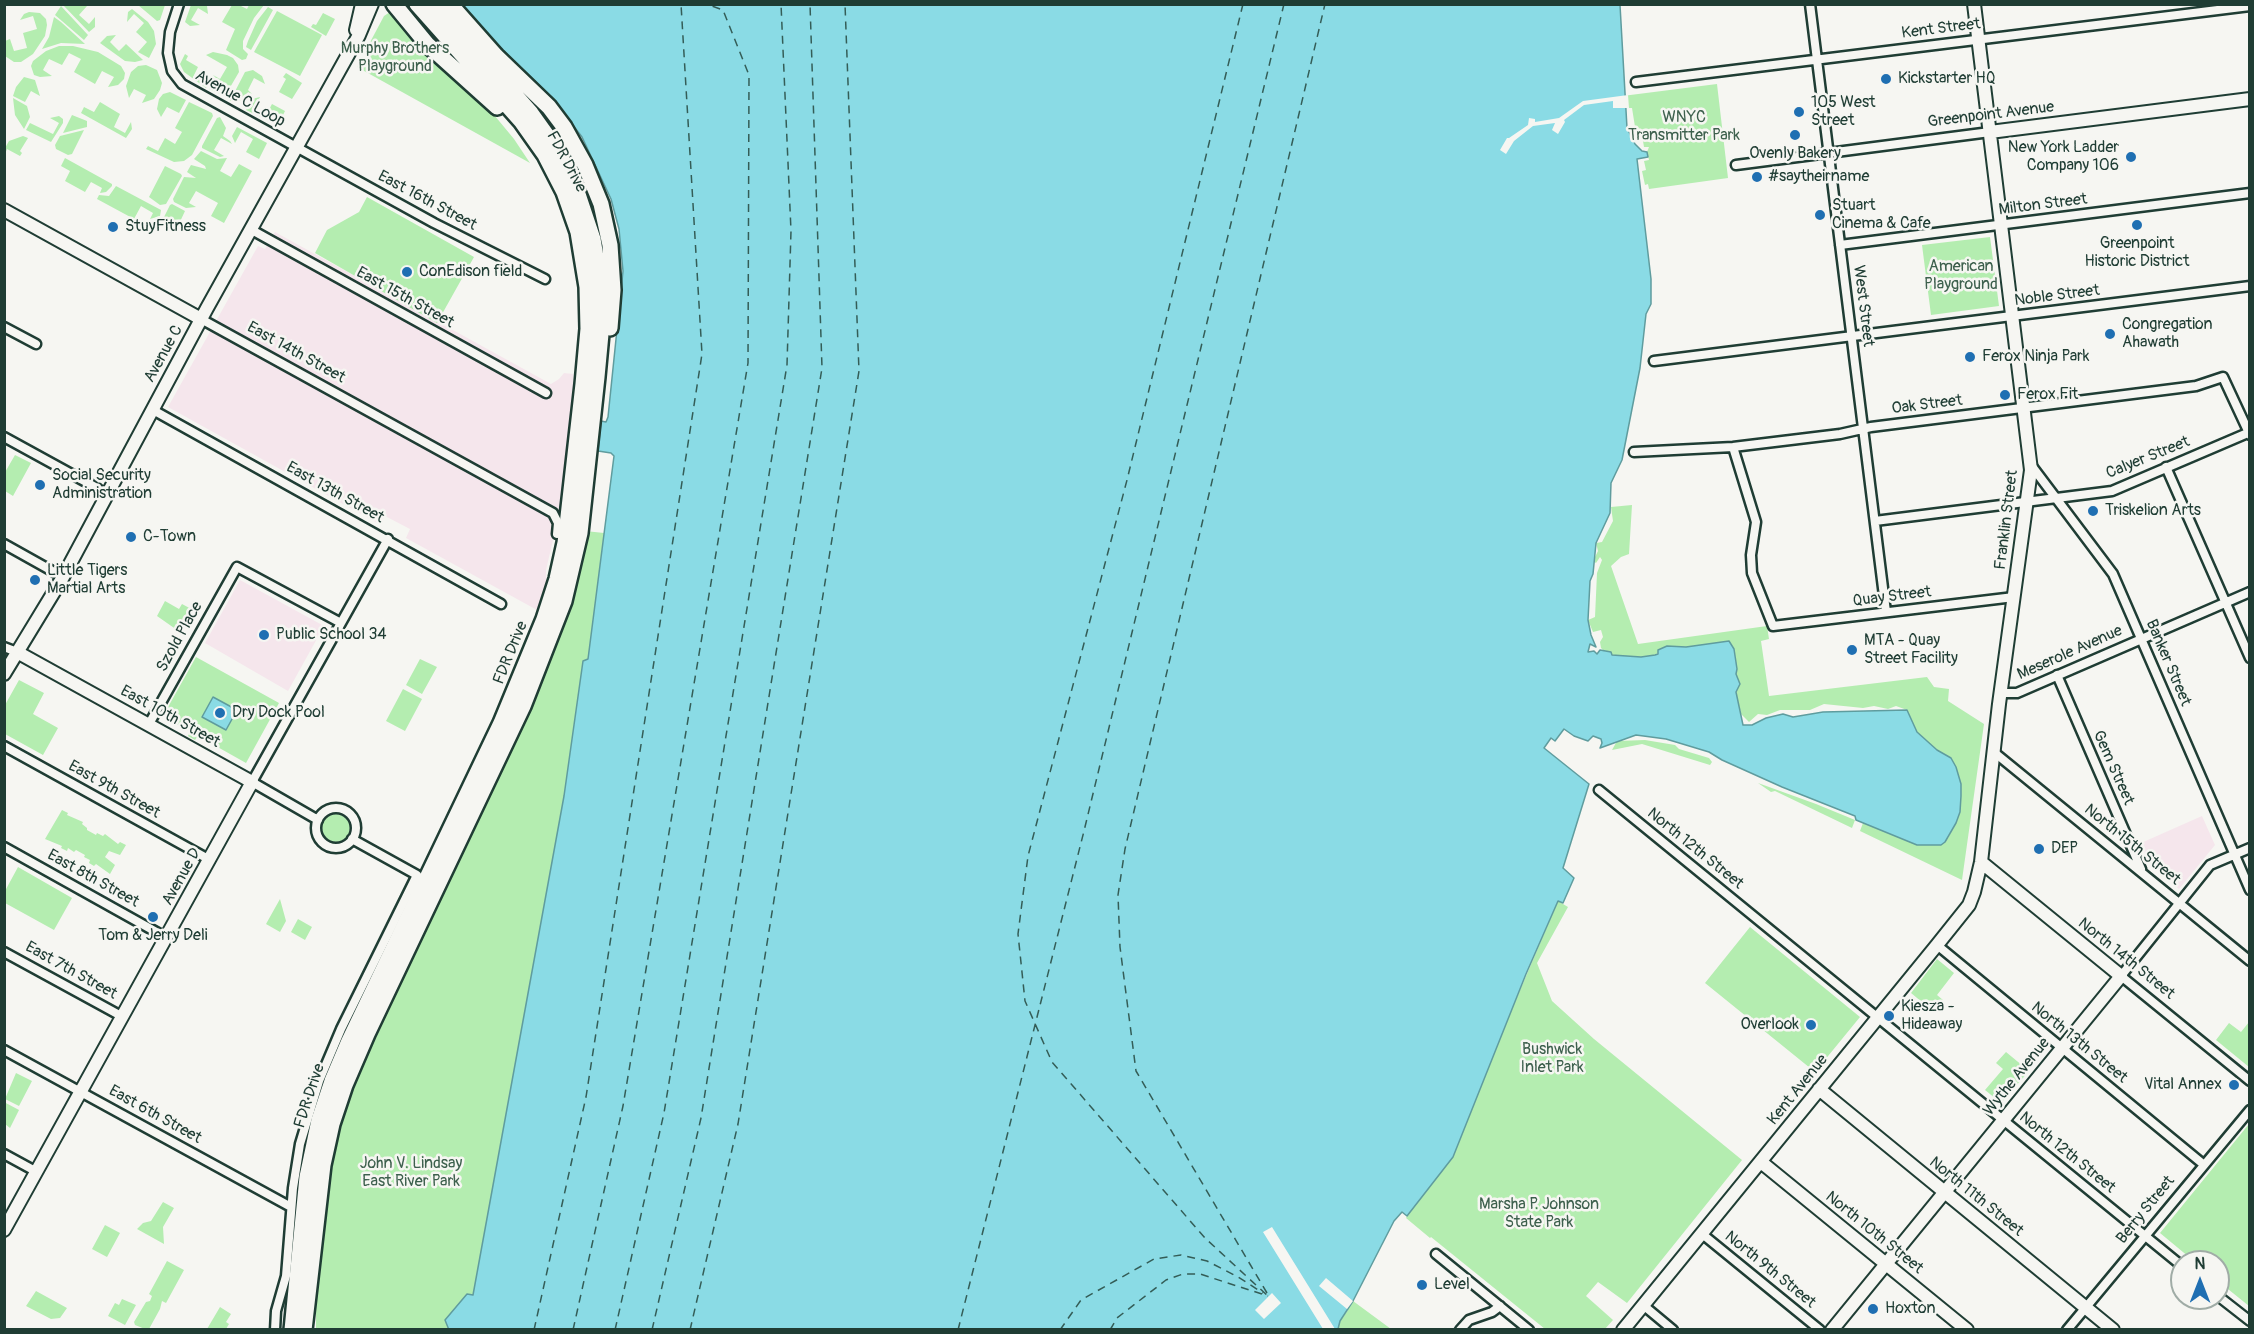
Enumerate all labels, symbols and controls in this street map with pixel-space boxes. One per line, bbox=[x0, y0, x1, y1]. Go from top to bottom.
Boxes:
street label: Kent Street bbox=[1900, 15, 1982, 43]
park label: Murphy Brothers Playground bbox=[341, 39, 449, 77]
street label: Avenue C Loop bbox=[192, 66, 288, 132]
place label: Kickstarter HQ bbox=[1898, 69, 1995, 89]
marker: Kickstarter HQ bbox=[1879, 72, 1893, 86]
place label: 105 West Street bbox=[1811, 93, 1875, 131]
street label: Greenpoint Avenue bbox=[1927, 98, 2055, 132]
marker: 105 West Street bbox=[1792, 105, 1806, 119]
park label: WNYC Transmitter Park bbox=[1628, 108, 1740, 146]
street label: FDR Drive bbox=[542, 128, 590, 196]
marker: Ovenly Bakery bbox=[1788, 128, 1802, 142]
place label: New York Ladder Company 106 bbox=[2008, 138, 2119, 176]
place label: Ovenly Bakery bbox=[1749, 144, 1841, 164]
marker: New York Ladder Company 106 bbox=[2124, 150, 2138, 164]
street label: East 16th Street bbox=[374, 167, 480, 235]
place label: #saytheirname bbox=[1769, 167, 1869, 187]
marker: #saytheirname bbox=[1750, 170, 1764, 184]
street label: Milton Street bbox=[1998, 190, 2088, 220]
place label: Stuart Cinema & Cafe bbox=[1832, 196, 1931, 234]
marker: Stuart Cinema & Cafe bbox=[1813, 208, 1827, 222]
place label: StuyFitness bbox=[125, 217, 206, 237]
marker: Greenpoint Historic District bbox=[2130, 218, 2144, 232]
marker: StuyFitness bbox=[106, 220, 120, 234]
place label: Greenpoint Historic District bbox=[2085, 234, 2189, 272]
park label: American Playground bbox=[1924, 257, 1998, 295]
place label: ConEdison field bbox=[419, 262, 522, 282]
street label: East 15th Street bbox=[353, 263, 457, 333]
street label: West Street bbox=[1848, 264, 1878, 348]
marker: ConEdison field bbox=[400, 265, 414, 279]
street label: Noble Street bbox=[2013, 281, 2101, 311]
place label: Congregation Ahawath bbox=[2122, 315, 2212, 353]
street label: East 14th Street bbox=[244, 318, 348, 388]
street label: Avenue C bbox=[140, 322, 188, 386]
marker: Congregation Ahawath bbox=[2103, 327, 2117, 341]
place label: Ferox Ninja Park bbox=[1982, 347, 2090, 367]
marker: Ferox Ninja Park bbox=[1963, 350, 1977, 364]
place label: Ferox Fit bbox=[2017, 385, 2078, 405]
marker: Ferox Fit bbox=[1998, 388, 2012, 402]
street label: Oak Street bbox=[1891, 391, 1963, 419]
street label: Calyer Street bbox=[2103, 433, 2193, 483]
street label: East 13th Street bbox=[283, 458, 387, 528]
place label: Social Security Administration bbox=[52, 466, 152, 504]
street label: Franklin Street bbox=[1991, 469, 2023, 571]
marker: Social Security Administration bbox=[33, 478, 47, 492]
place label: Triskelion Arts bbox=[2105, 501, 2201, 521]
marker: Triskelion Arts bbox=[2086, 504, 2100, 518]
place label: C-Town bbox=[143, 527, 196, 547]
marker: C-Town bbox=[124, 530, 138, 544]
place label: Little Tigers Martial Arts bbox=[47, 561, 127, 599]
marker: Little Tigers Martial Arts bbox=[28, 573, 42, 587]
street label: Quay Street bbox=[1852, 583, 1932, 611]
street label: Szold Place bbox=[153, 598, 207, 676]
street label: Banker Street bbox=[2141, 617, 2195, 709]
street label: FDR Drive bbox=[490, 619, 532, 687]
street label: Meserole Avenue bbox=[2015, 621, 2125, 685]
place label: Public School 34 bbox=[276, 625, 387, 645]
marker: Public School 34 bbox=[257, 628, 271, 642]
place label: MTA - Quay Street Facility bbox=[1864, 631, 1958, 669]
marker: MTA - Quay Street Facility bbox=[1845, 643, 1859, 657]
street label: East 10th Street bbox=[117, 682, 223, 752]
place label: Dry Dock Pool bbox=[232, 703, 325, 723]
marker: Dry Dock Pool bbox=[213, 706, 227, 720]
street label: Gem Street bbox=[2088, 728, 2138, 808]
street label: East 9th Street bbox=[65, 757, 163, 823]
street label: North 15th Street bbox=[2080, 800, 2184, 890]
street label: North 12th Street bbox=[1643, 804, 1747, 894]
place label: DEP bbox=[2051, 839, 2078, 859]
marker: DEP bbox=[2032, 842, 2046, 856]
street label: Avenue D bbox=[158, 845, 206, 909]
street label: East 8th Street bbox=[44, 846, 142, 912]
marker: Tom & Jerry Deli bbox=[146, 910, 160, 924]
street label: North 14th Street bbox=[2074, 914, 2178, 1004]
place label: Tom & Jerry Deli bbox=[98, 926, 208, 946]
street label: East 7th Street bbox=[22, 938, 120, 1004]
place label: Kiesza - Hideaway bbox=[1901, 997, 1962, 1035]
street label: North 13th Street bbox=[2027, 998, 2131, 1088]
marker: Kiesza - Hideaway bbox=[1882, 1009, 1896, 1023]
place label: Overlook bbox=[1740, 1015, 1799, 1035]
marker: Overlook bbox=[1804, 1018, 1818, 1032]
street label: Wythe Avenue bbox=[1980, 1034, 2054, 1120]
park label: Bushwick Inlet Park bbox=[1520, 1040, 1584, 1078]
street label: Kent Avenue bbox=[1764, 1051, 1832, 1129]
street label: FDR Drive bbox=[291, 1061, 329, 1131]
place label: Vital Annex bbox=[2144, 1075, 2222, 1095]
marker: Vital Annex bbox=[2227, 1078, 2241, 1092]
street label: East 6th Street bbox=[105, 1082, 205, 1148]
street label: North 12th Street bbox=[2015, 1108, 2119, 1198]
street label: North 11th Street bbox=[1925, 1153, 2027, 1241]
park label: John V. Lindsay East River Park bbox=[360, 1154, 462, 1192]
street label: Berry Street bbox=[2113, 1172, 2179, 1248]
street label: North 10th Street bbox=[1821, 1188, 1927, 1278]
park label: Marsha P. Johnson State Park bbox=[1479, 1195, 1599, 1233]
street label: North 9th Street bbox=[1721, 1227, 1819, 1313]
north arrow bbox=[2170, 1250, 2230, 1310]
text: N bbox=[2195, 1254, 2205, 1274]
place label: Level bbox=[1434, 1275, 1470, 1295]
marker: Level bbox=[1415, 1278, 1429, 1292]
place label: Hoxton bbox=[1885, 1299, 1935, 1319]
marker: Hoxton bbox=[1866, 1302, 1880, 1316]

